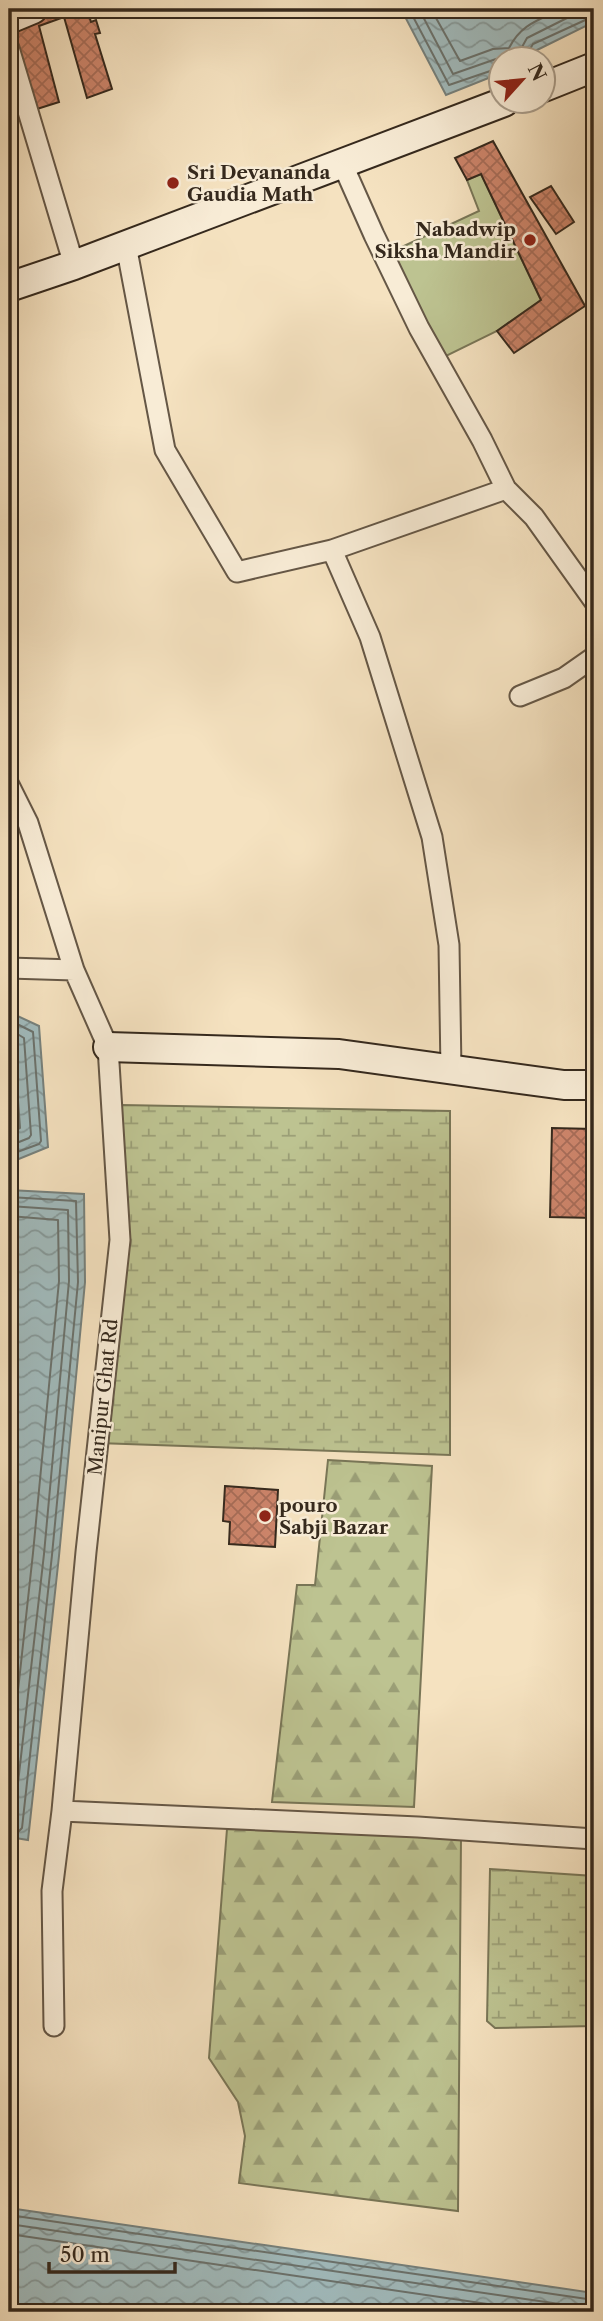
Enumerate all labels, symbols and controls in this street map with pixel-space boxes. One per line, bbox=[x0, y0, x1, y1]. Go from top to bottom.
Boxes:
north arrow bbox=[488, 46, 558, 116]
text: N bbox=[523, 60, 551, 85]
place label: Sri Devananda Gaudia Math bbox=[187, 161, 331, 206]
marker: Sri Devananda Gaudia Math bbox=[165, 175, 181, 191]
place label: Nabadwip Siksha Mandir bbox=[374, 218, 517, 263]
marker: Nabadwip Siksha Mandir bbox=[522, 232, 538, 248]
street label: Manipur Ghat Rd bbox=[83, 1317, 123, 1476]
place label: pouro Sabji Bazar bbox=[279, 1494, 389, 1539]
marker: pouro Sabji Bazar bbox=[257, 1508, 273, 1524]
scale bar bbox=[49, 2230, 175, 2274]
text: 50 m bbox=[60, 2242, 110, 2267]

